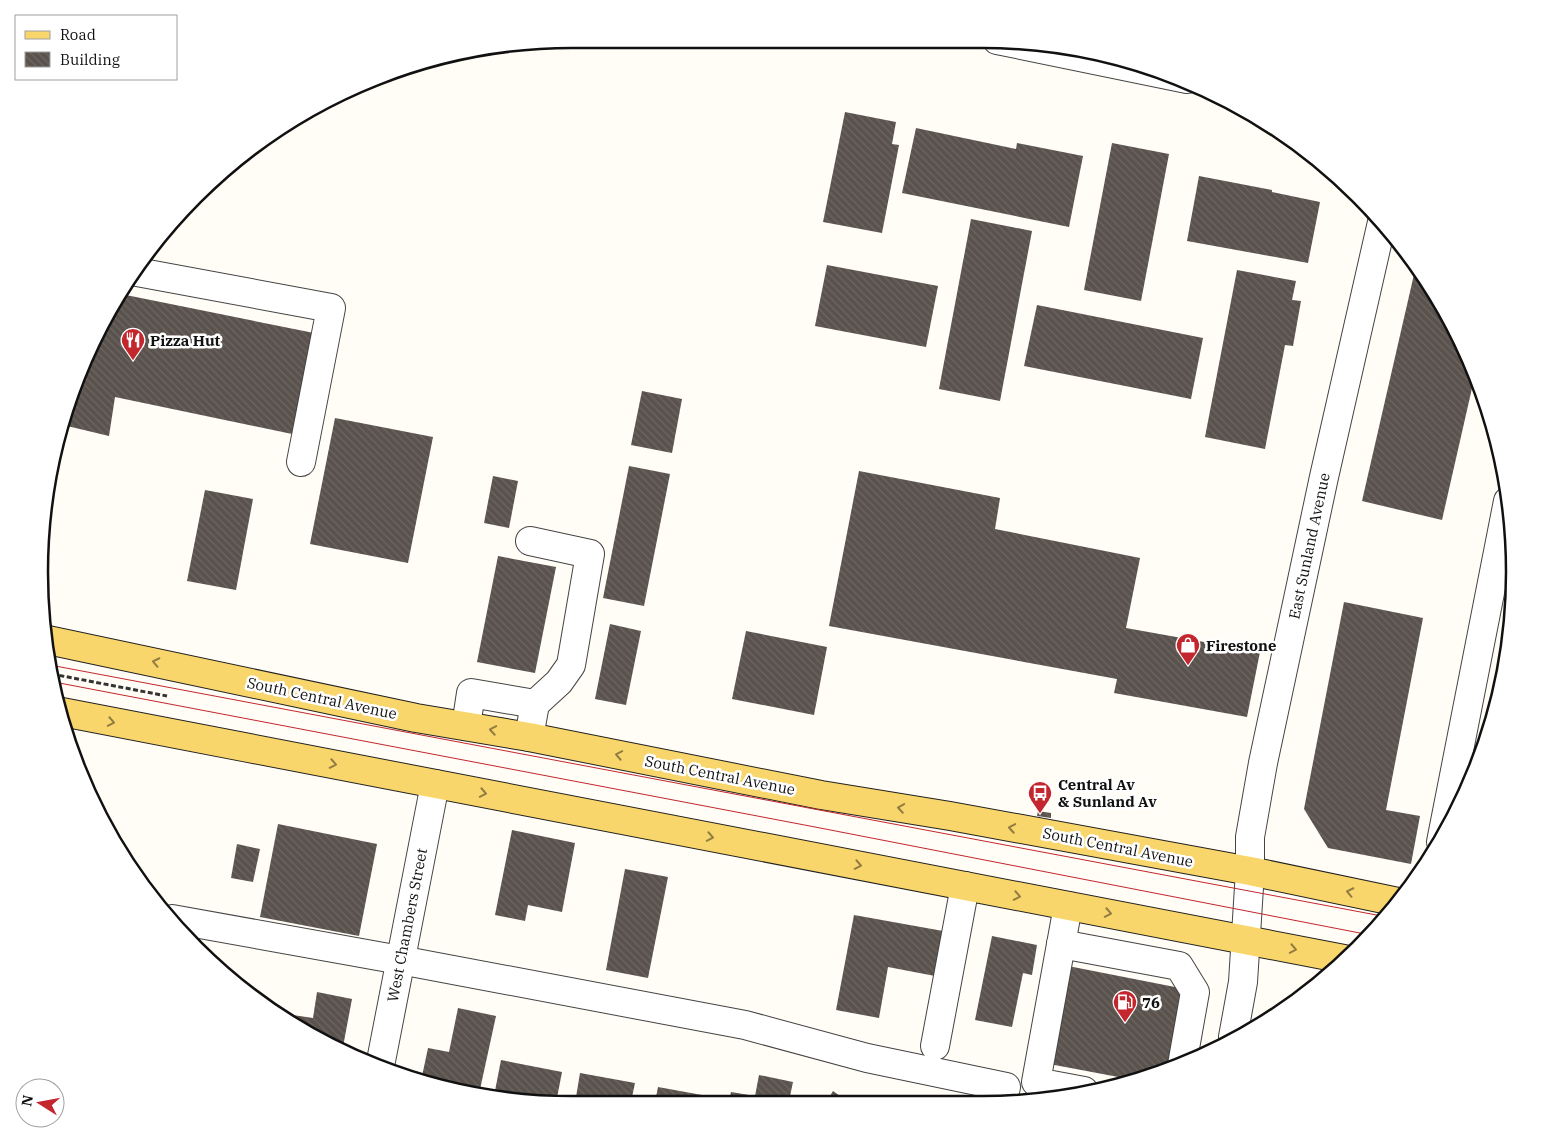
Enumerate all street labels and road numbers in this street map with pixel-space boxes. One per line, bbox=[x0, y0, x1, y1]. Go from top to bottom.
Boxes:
street label: East Sunland Avenue bbox=[1284, 471, 1334, 621]
street label: South Central Avenue bbox=[245, 673, 399, 723]
street label: South Central Avenue bbox=[643, 751, 797, 799]
street label: South Central Avenue bbox=[1041, 823, 1195, 871]
street label: West Chambers Street bbox=[383, 847, 431, 1003]

